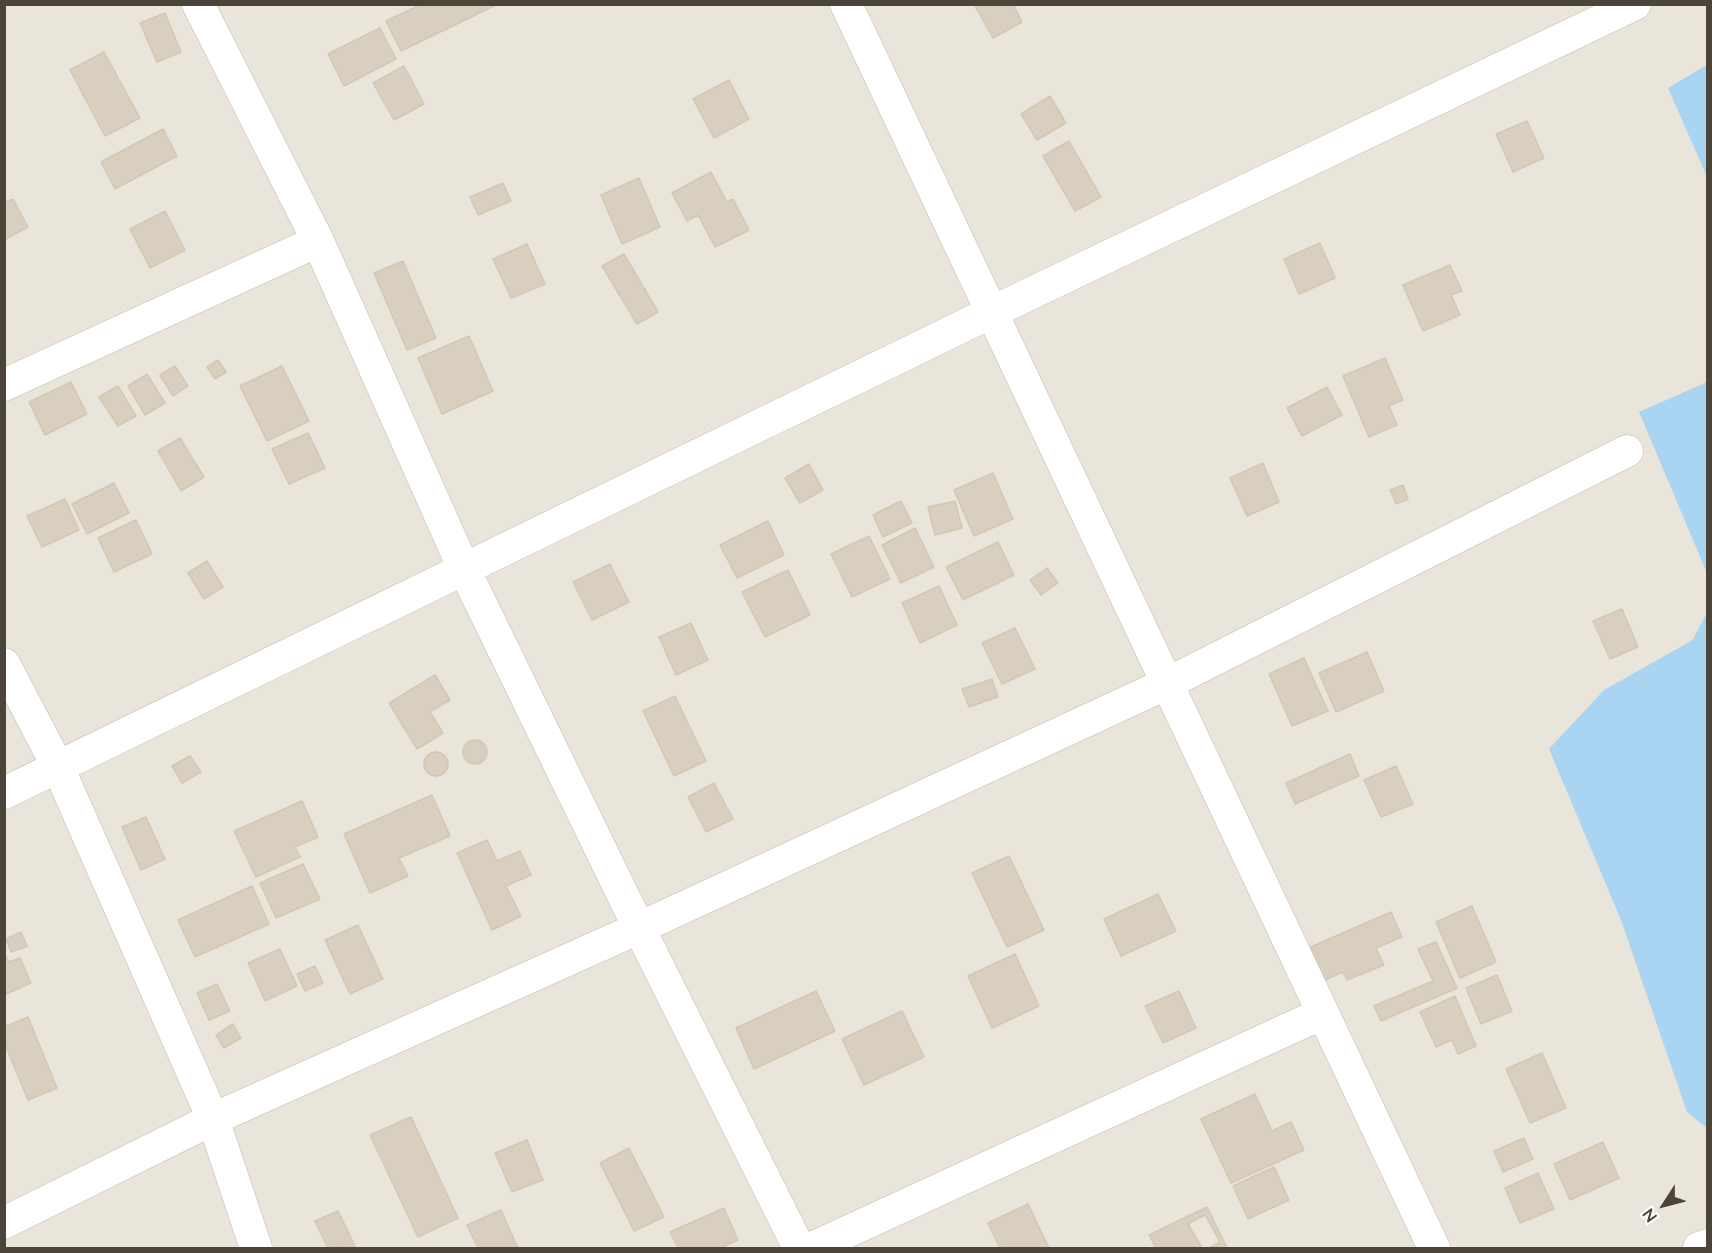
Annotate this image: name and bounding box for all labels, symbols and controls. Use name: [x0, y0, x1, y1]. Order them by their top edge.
north arrow: [1634, 1175, 1694, 1235]
text: N: [1638, 1205, 1660, 1226]

